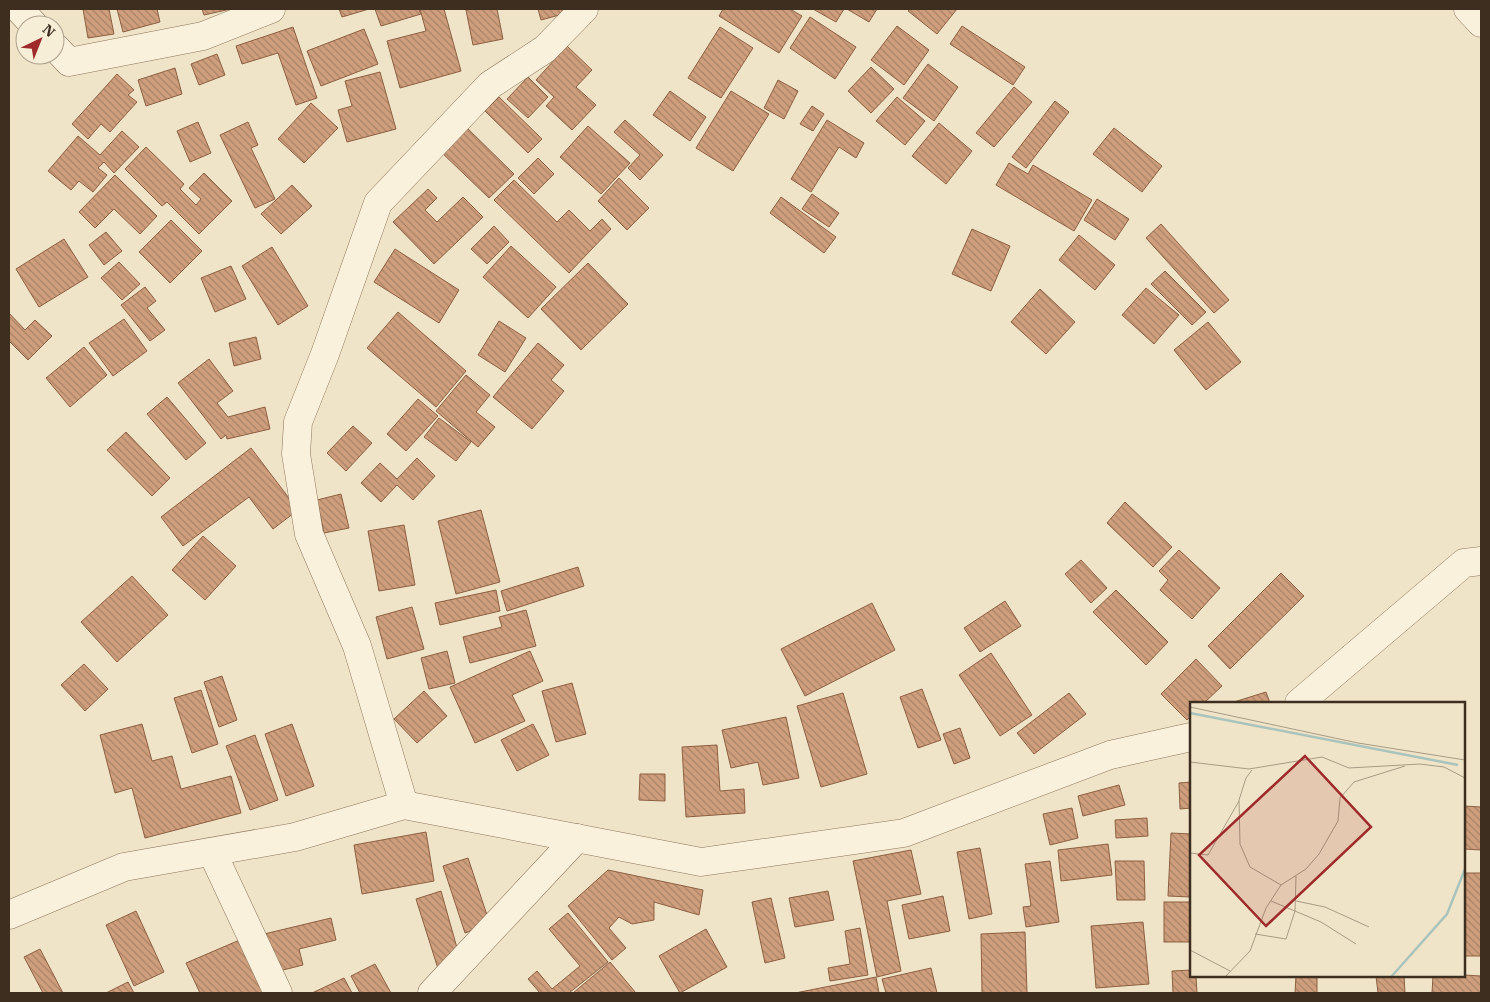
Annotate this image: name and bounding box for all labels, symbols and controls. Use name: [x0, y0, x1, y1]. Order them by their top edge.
north arrow: [15, 15, 65, 65]
text: N: [39, 20, 59, 41]
inset map: [1190, 702, 1465, 977]

